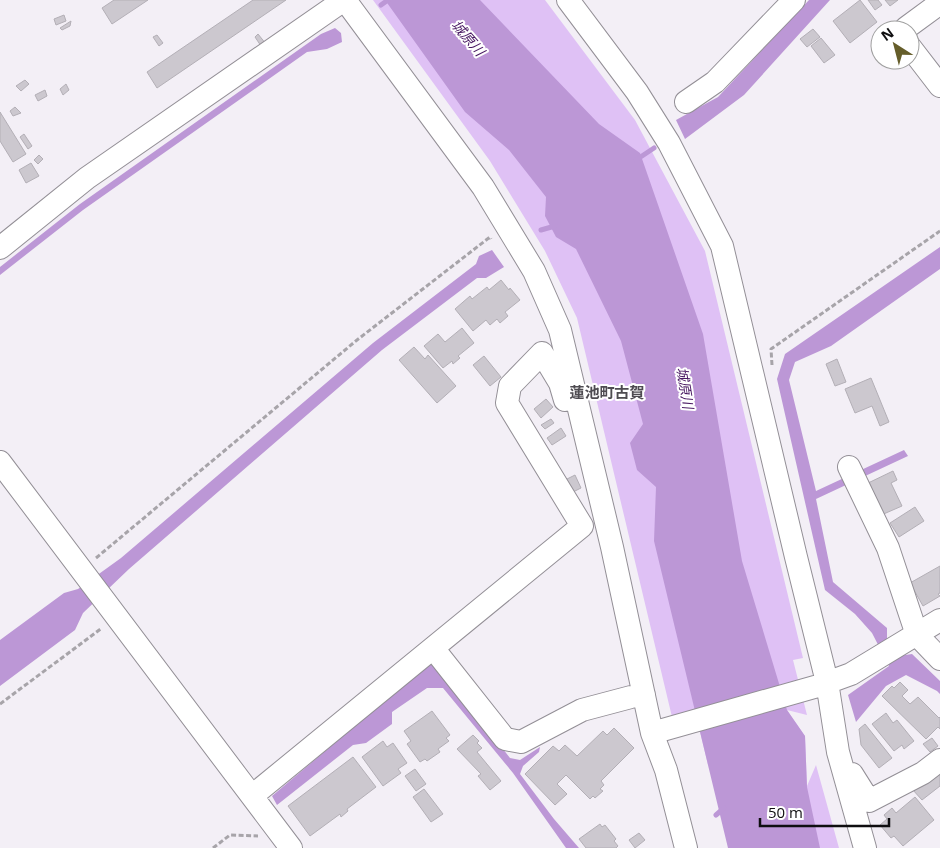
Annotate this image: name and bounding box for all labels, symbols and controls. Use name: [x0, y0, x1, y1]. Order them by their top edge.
water label: 城原川: [447, 16, 491, 61]
north arrow: [870, 20, 920, 70]
text: N: [877, 23, 897, 45]
water label: 城原川: [673, 366, 698, 412]
district label: 蓮池町古賀: [569, 382, 645, 402]
scale bar: [760, 796, 889, 828]
text: 50 m: [768, 802, 803, 822]

